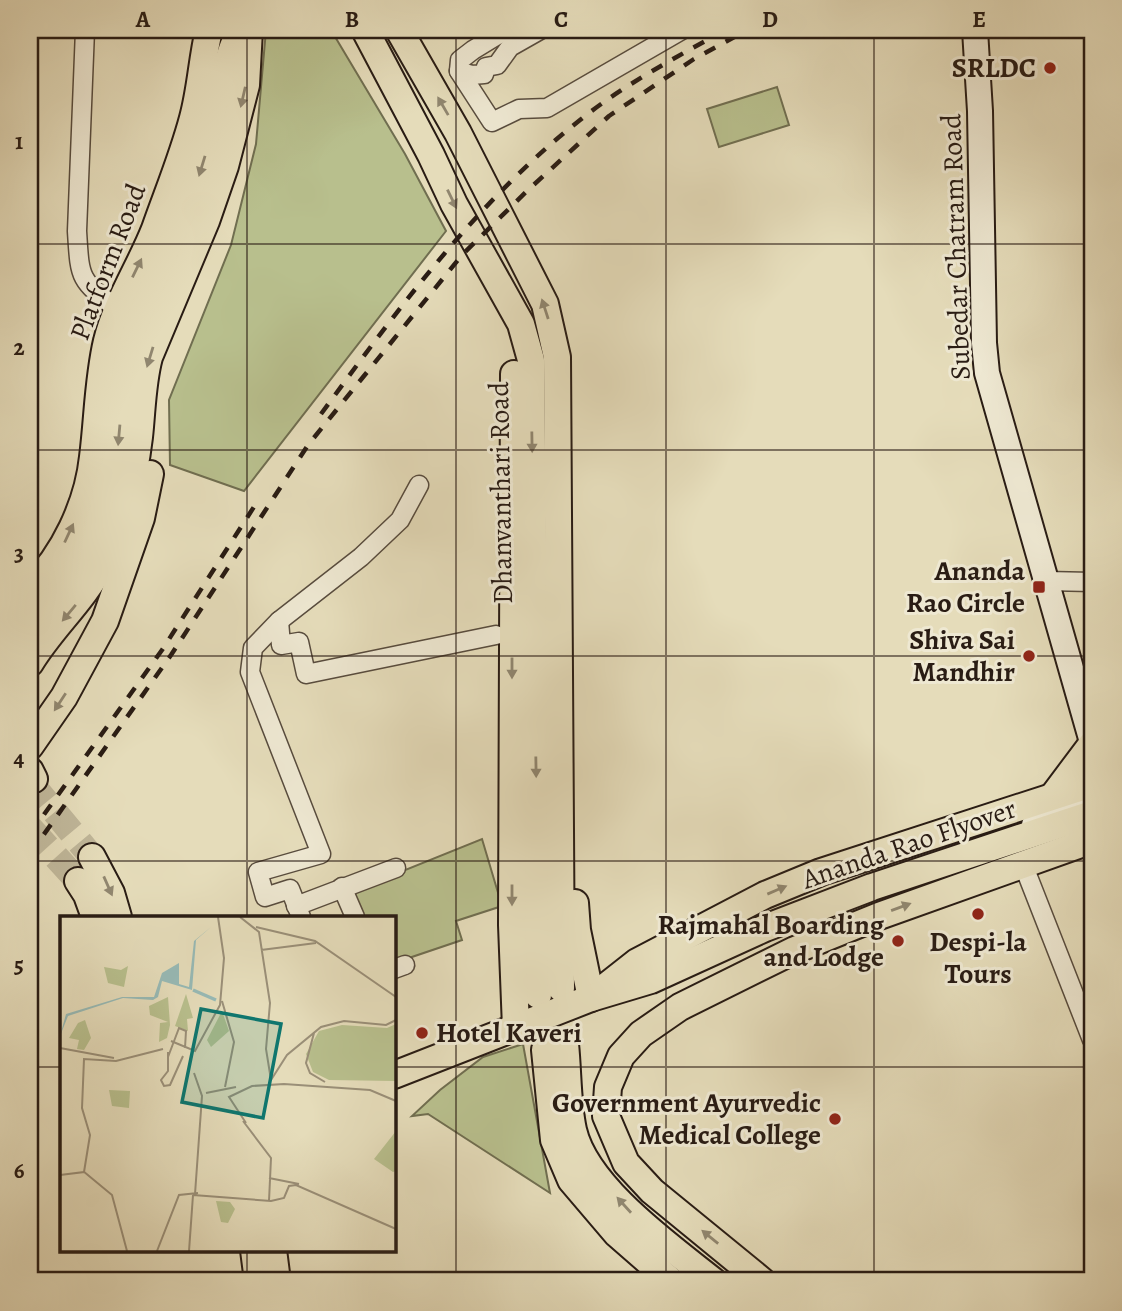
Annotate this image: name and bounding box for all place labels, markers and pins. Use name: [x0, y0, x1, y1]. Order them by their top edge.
place label: SRLDC: [952, 49, 1036, 87]
marker: SRLDC: [1042, 60, 1058, 76]
place label: Ananda Rao Circle: [906, 552, 1025, 622]
marker: Ananda Rao Circle: [1031, 579, 1047, 595]
place label: Shiva Sai Mandhir: [909, 621, 1015, 691]
marker: Shiva Sai Mandhir: [1021, 648, 1037, 664]
place label: Rajmahal Boarding and Lodge: [657, 906, 885, 976]
marker: Despi-la Tours: [970, 906, 986, 922]
place label: Despi-la Tours: [929, 923, 1027, 993]
marker: Rajmahal Boarding and Lodge: [890, 933, 906, 949]
place label: Hotel Kaveri: [436, 1014, 582, 1052]
marker: Hotel Kaveri: [414, 1025, 430, 1041]
place label: Government Ayurvedic Medical College: [552, 1084, 821, 1154]
marker: Government Ayurvedic Medical College: [827, 1111, 843, 1127]

